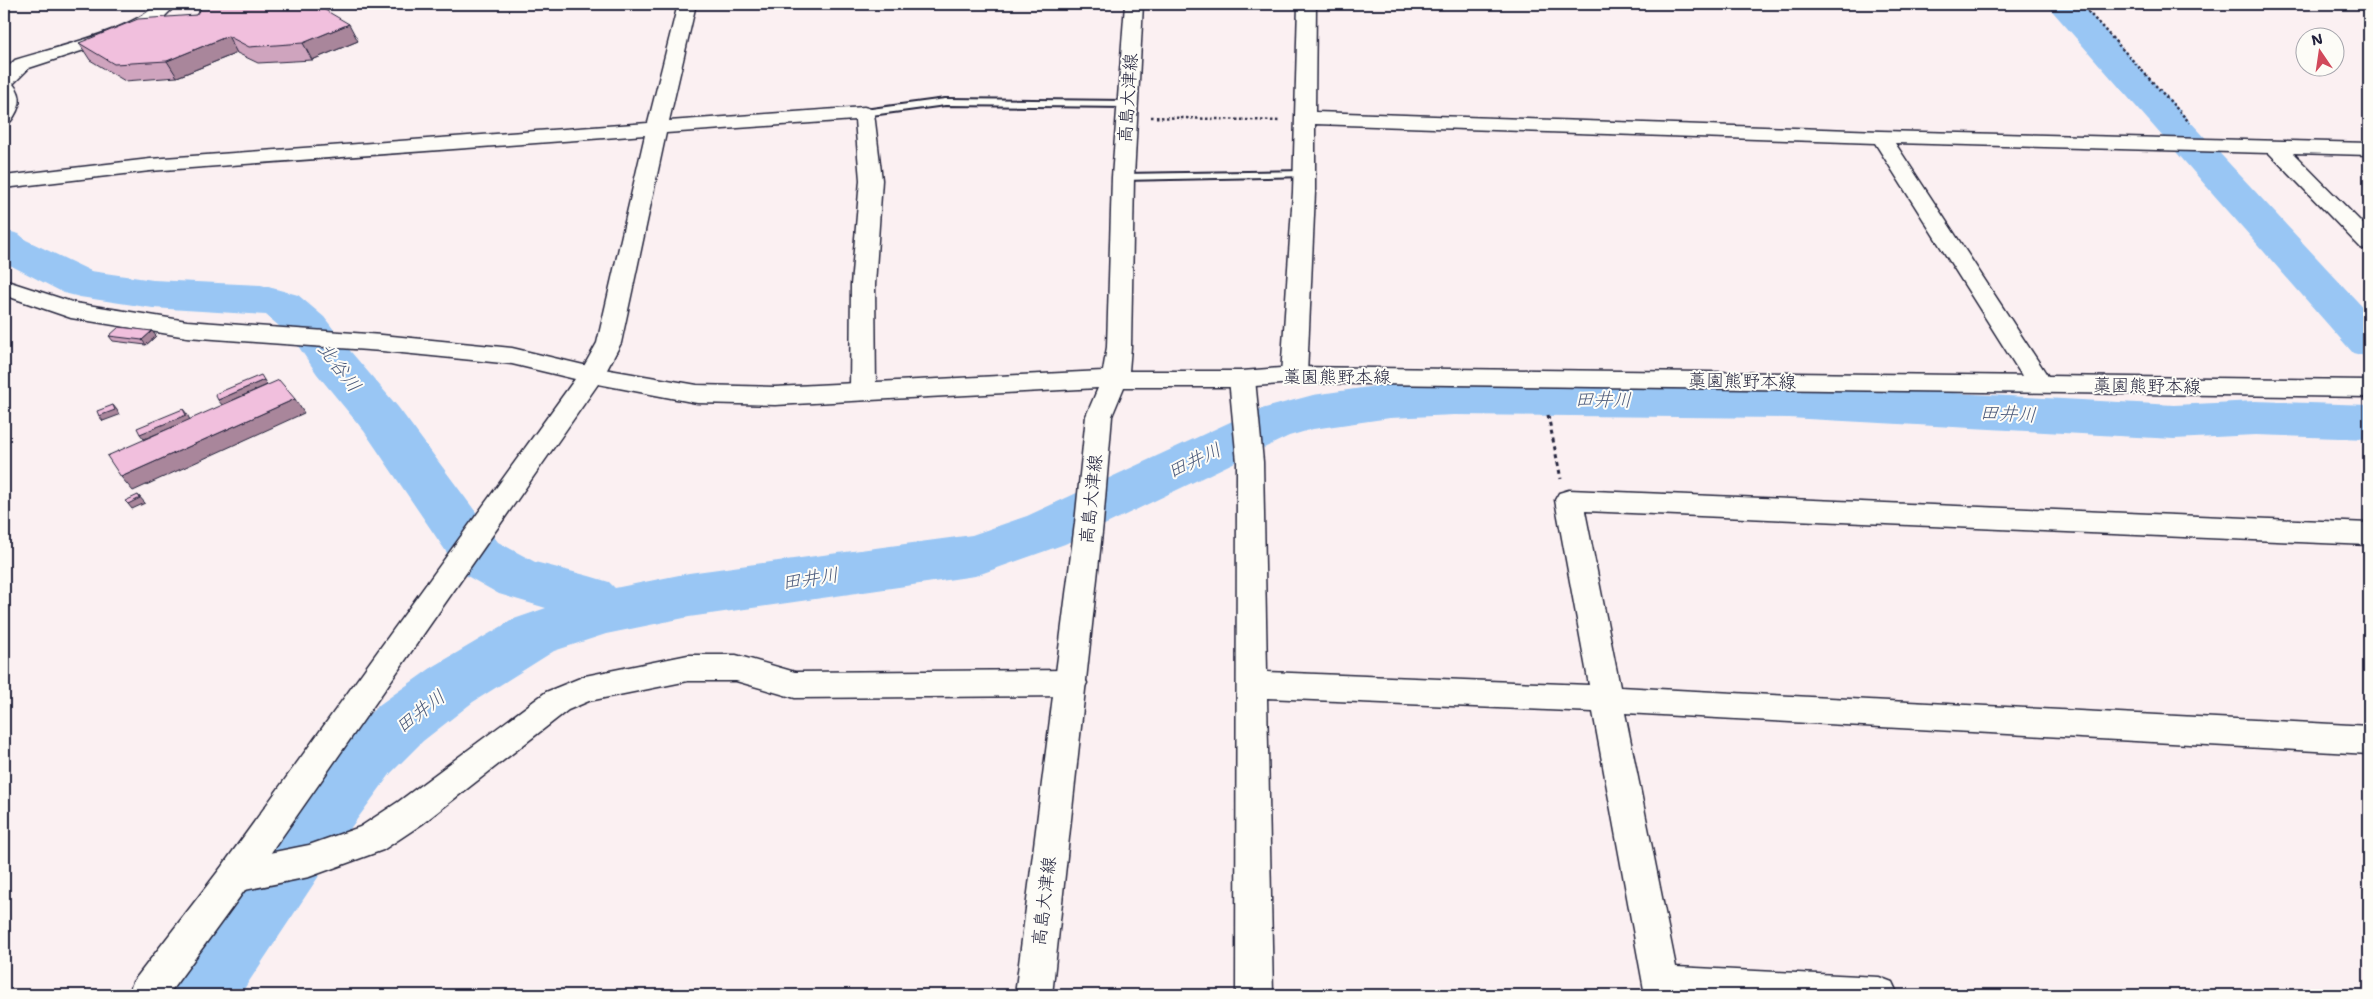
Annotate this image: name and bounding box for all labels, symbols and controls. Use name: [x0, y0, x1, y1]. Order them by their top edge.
north arrow: [2296, 28, 2346, 78]
text: N: [2310, 29, 2325, 49]
street label: 高島大津線: [1113, 52, 1143, 144]
water label: 北谷川: [312, 337, 367, 397]
street label: 藁園熊野本線: [1283, 365, 1391, 389]
street label: 藁園熊野本線: [1688, 368, 1796, 394]
street label: 藁園熊野本線: [2093, 373, 2201, 399]
water label: 田井川: [1574, 387, 1632, 412]
water label: 田井川: [1979, 400, 2037, 427]
water label: 田井川: [1163, 437, 1225, 484]
street label: 高島大津線: [1074, 453, 1108, 545]
water label: 田井川: [780, 562, 840, 595]
water label: 田井川: [390, 684, 450, 739]
street label: 高島大津線: [1027, 855, 1061, 947]

